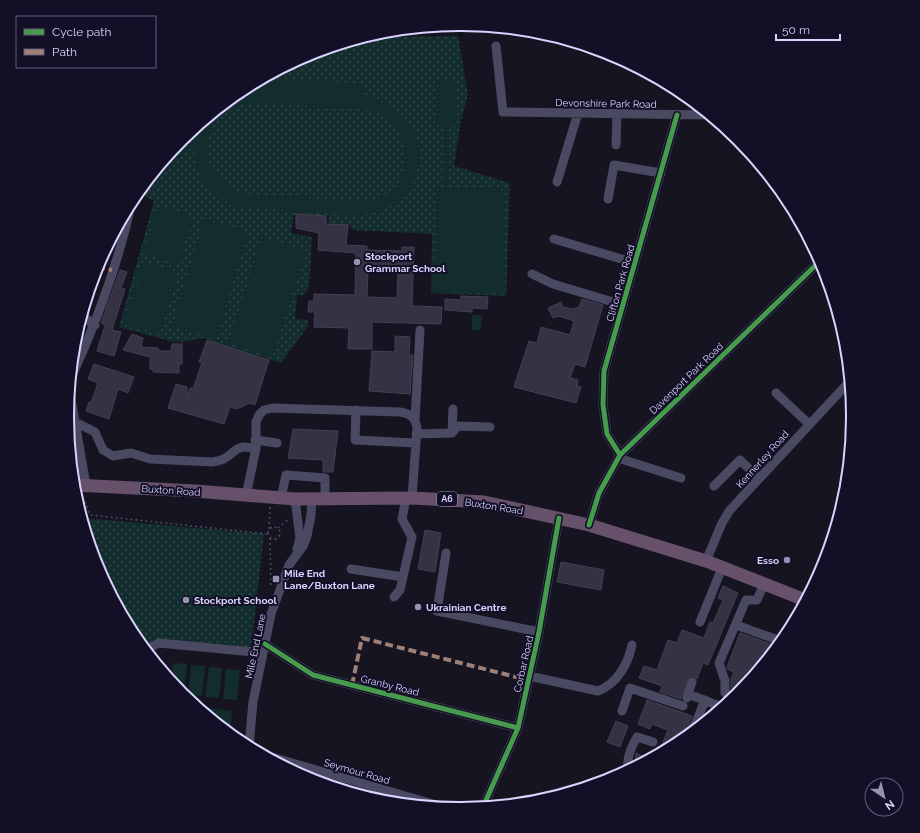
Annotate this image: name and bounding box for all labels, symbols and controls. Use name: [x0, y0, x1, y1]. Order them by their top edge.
legend: [16, 16, 156, 68]
scale bar: [776, 16, 840, 42]
text: 50 m: [782, 23, 810, 37]
text: Cycle path: [52, 25, 111, 39]
text: Path: [52, 45, 77, 59]
street label: Devonshire Park Road: [555, 97, 657, 110]
street label: Clifton Park Road: [604, 243, 637, 323]
place label: Stockport Grammar School: [365, 251, 446, 274]
marker: Stockport Grammar School: [352, 257, 362, 267]
street label: Davenport Park Road: [647, 340, 725, 416]
street label: Kennerley Road: [734, 428, 791, 490]
street label: Buxton Road: [141, 483, 201, 498]
road number: A6: [437, 492, 457, 506]
street label: Buxton Road: [464, 496, 524, 517]
place label: Esso: [757, 555, 779, 566]
marker: Esso: [782, 555, 792, 565]
place label: Mile End Lane/Buxton Lane: [284, 568, 375, 591]
marker: Mile End Lane/Buxton Lane: [271, 574, 281, 584]
marker: Stockport School: [181, 595, 191, 605]
place label: Stockport School: [194, 595, 278, 606]
marker: Ukrainian Centre: [413, 602, 423, 612]
place label: Ukrainian Centre: [426, 602, 506, 613]
street label: Mile End Lane: [243, 613, 268, 679]
street label: Corbar Road: [512, 635, 535, 693]
street label: Granby Road: [360, 673, 420, 698]
street label: Seymour Road: [323, 757, 391, 786]
north arrow: [864, 777, 904, 817]
text: N: [882, 797, 897, 813]

